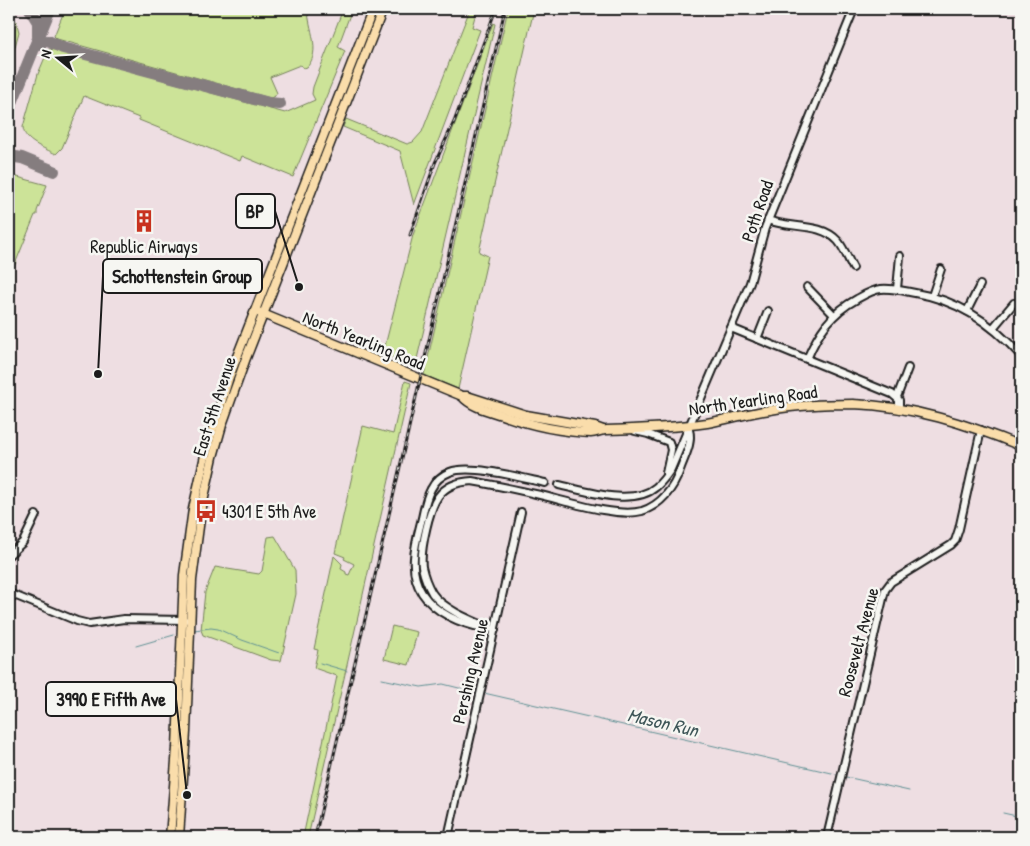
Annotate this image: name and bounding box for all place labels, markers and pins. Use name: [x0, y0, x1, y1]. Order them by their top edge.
callout: BP: [236, 194, 275, 228]
building icon: Republic Airways: [131, 208, 157, 234]
place label: Republic Airways: [90, 234, 198, 259]
callout: Schottenstein Group: [103, 259, 262, 293]
bus stop icon: 4301 E 5th Ave: [193, 498, 219, 524]
place label: 4301 E 5th Ave: [222, 499, 316, 524]
callout: 3990 E Fifth Ave: [46, 682, 176, 716]

